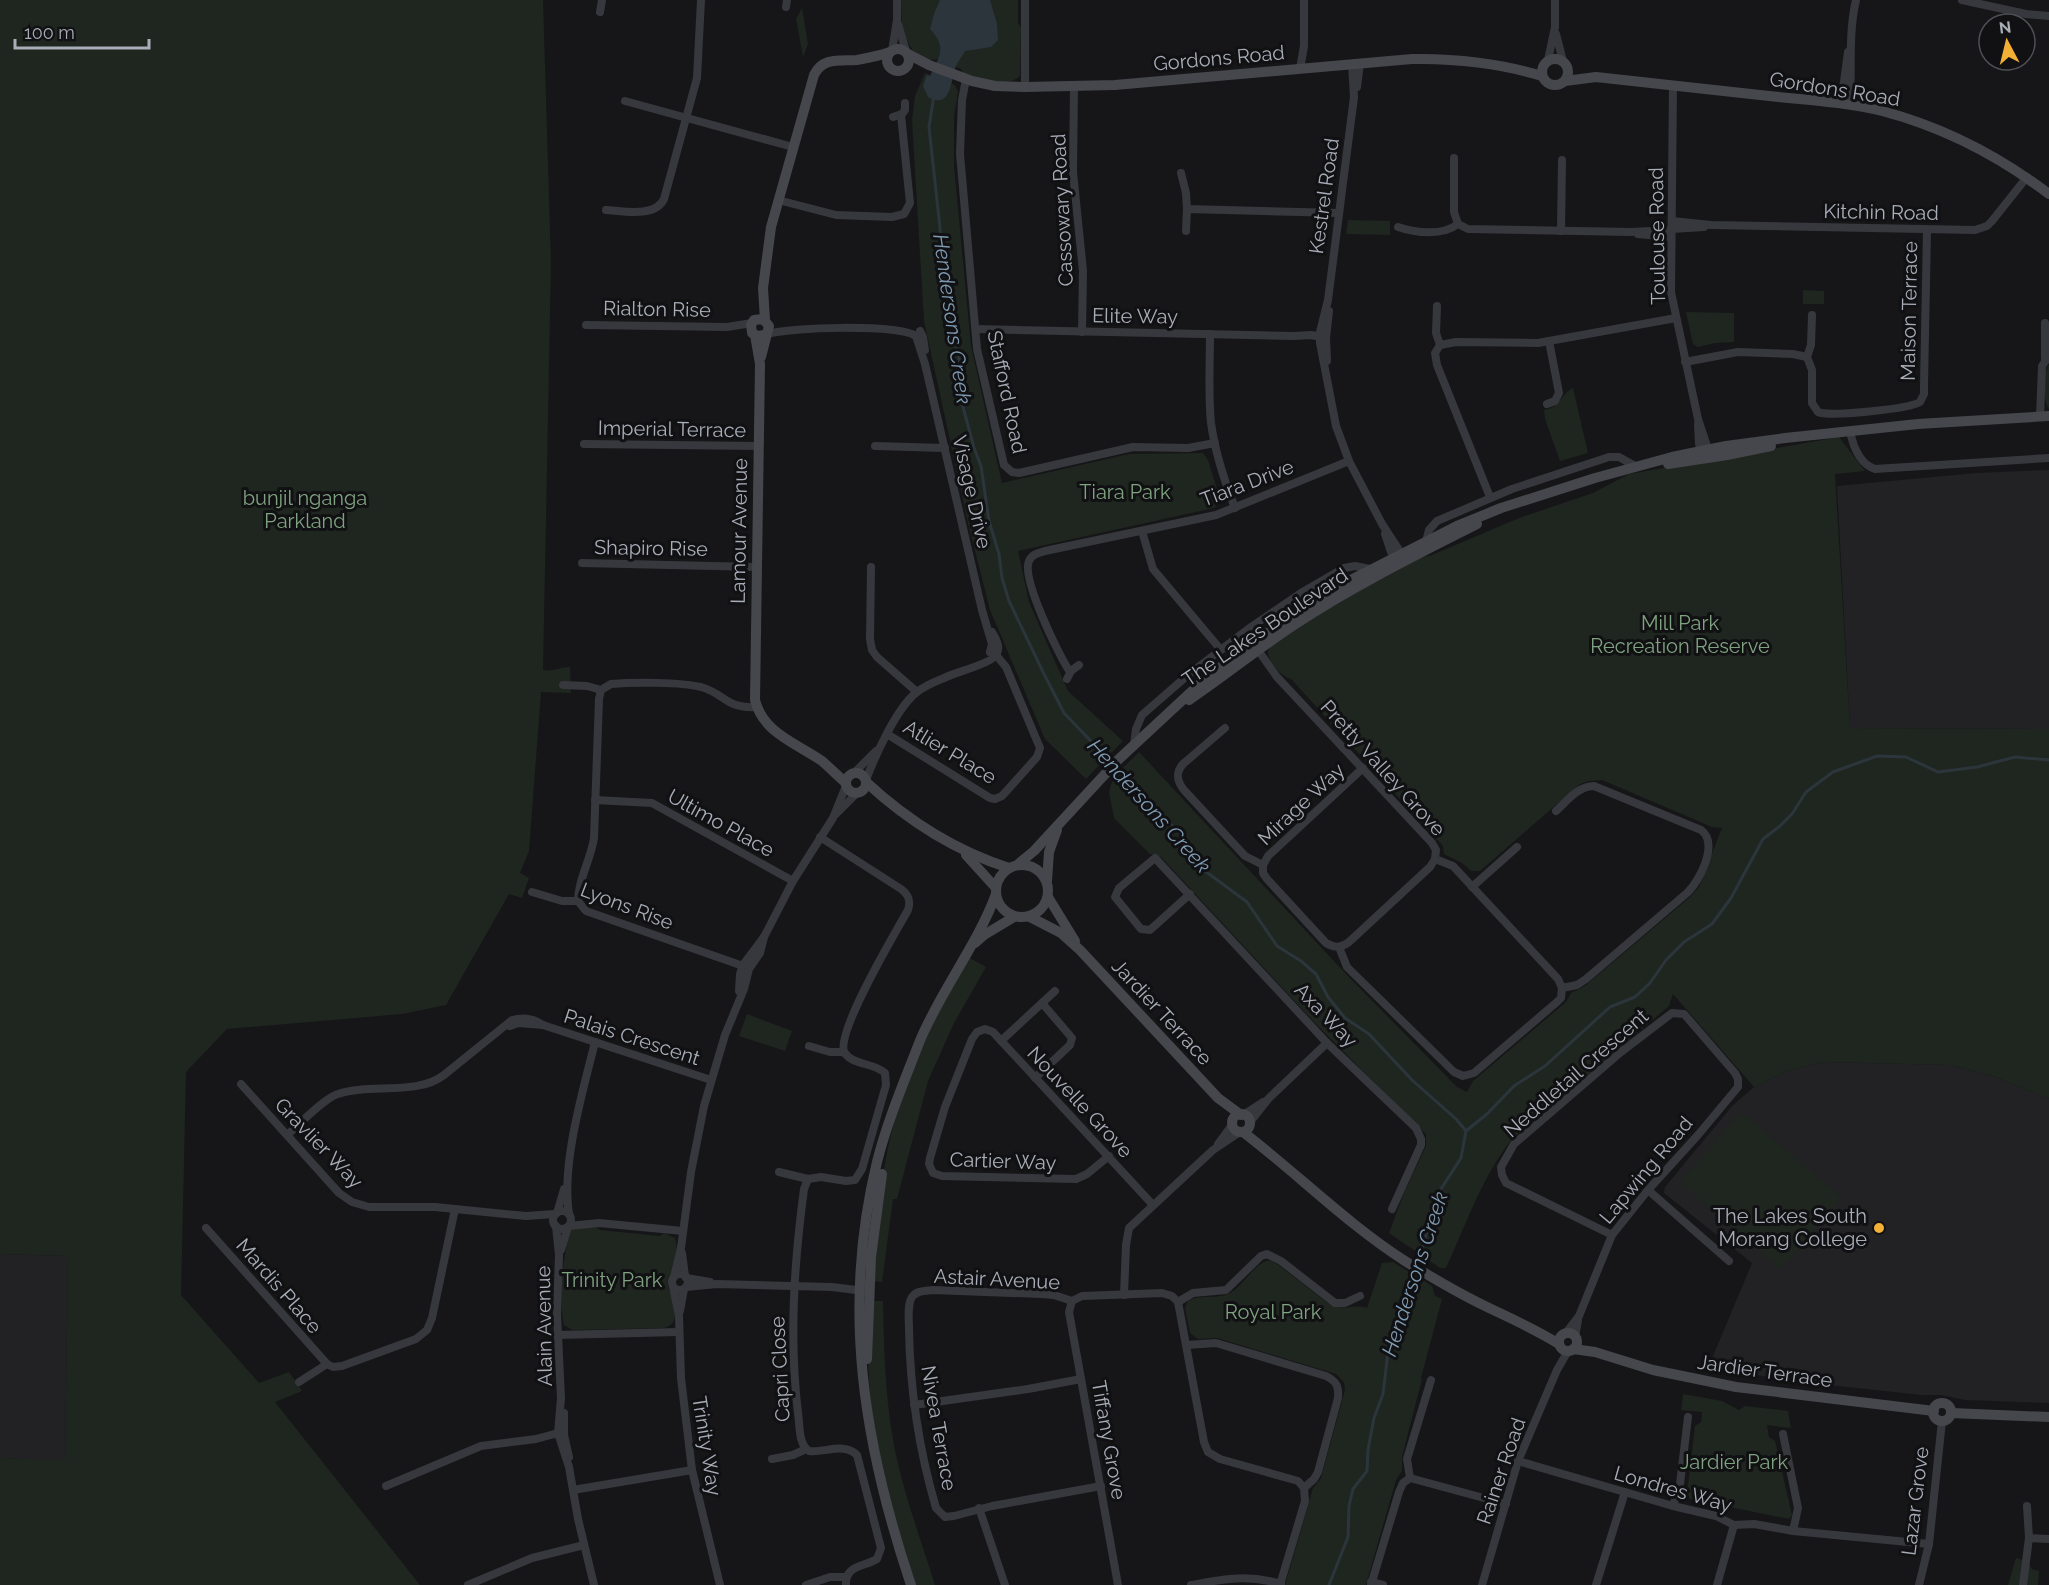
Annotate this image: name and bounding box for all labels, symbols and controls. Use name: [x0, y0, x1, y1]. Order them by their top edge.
scale bar: [15, 12, 148, 50]
north arrow: [1977, 12, 2037, 72]
text: N: [1998, 17, 2012, 38]
text: 100 m: [24, 22, 75, 43]
street label: Gordons Road: [1152, 40, 1286, 76]
street label: Gordons Road: [1768, 67, 1902, 111]
street label: Cassowary Road: [1046, 133, 1078, 287]
street label: Kestrel Road: [1304, 137, 1344, 255]
street label: Toulouse Road: [1644, 167, 1670, 305]
street label: Kitchin Road: [1823, 199, 1939, 225]
water label: Hendersons Creek: [928, 232, 977, 406]
street label: Maison Terrace: [1896, 241, 1922, 381]
street label: Rialton Rise: [603, 296, 711, 322]
street label: Elite Way: [1092, 303, 1178, 329]
street label: Stafford Road: [982, 328, 1032, 456]
street label: Imperial Terrace: [598, 416, 747, 442]
street label: Visage Drive: [947, 433, 997, 551]
street label: Tiara Drive: [1197, 454, 1297, 512]
street label: Lamour Avenue: [726, 458, 752, 604]
park label: Tiara Park: [1079, 480, 1171, 504]
park label: bunjil nganga Parkland: [243, 486, 367, 533]
street label: Shapiro Rise: [594, 535, 708, 561]
street label: The Lakes Boulevard: [1178, 563, 1352, 691]
park label: Mill Park Recreation Reserve: [1590, 611, 1770, 658]
street label: Pretty Valley Grove: [1316, 695, 1451, 841]
street label: Atlier Place: [899, 715, 1001, 789]
water label: Hendersons Creek: [1083, 733, 1216, 878]
street label: Mirage Way: [1253, 758, 1349, 850]
street label: Ultimo Place: [663, 784, 779, 862]
street label: Lyons Rise: [577, 877, 677, 935]
street label: Jardier Terrace: [1107, 954, 1217, 1070]
street label: Axa Way: [1290, 978, 1363, 1052]
street label: Palais Crescent: [561, 1004, 703, 1070]
street label: Neddletail Crescent: [1499, 1004, 1653, 1142]
street label: Nouvelle Grove: [1022, 1041, 1138, 1163]
street label: Gravlier Way: [270, 1093, 368, 1193]
street label: Lapwing Road: [1594, 1112, 1698, 1228]
street label: Cartier Way: [949, 1147, 1057, 1175]
water label: Hendersons Creek: [1376, 1188, 1453, 1359]
place label: The Lakes South Morang College: [1713, 1204, 1867, 1251]
marker: The Lakes South Morang College: [1872, 1221, 1886, 1235]
street label: Mardis Place: [231, 1234, 327, 1339]
street label: Astair Avenue: [933, 1264, 1061, 1294]
street label: Alain Avenue: [531, 1265, 557, 1386]
park label: Trinity Park: [562, 1268, 663, 1292]
park label: Royal Park: [1225, 1300, 1322, 1324]
street label: Capri Close: [765, 1315, 795, 1423]
street label: Jardier Terrace: [1696, 1350, 1834, 1392]
street label: Nivea Terrace: [916, 1364, 962, 1493]
street label: Tiffany Grove: [1087, 1379, 1131, 1502]
street label: Trinity Way: [687, 1394, 727, 1498]
street label: Rainer Road: [1472, 1415, 1530, 1527]
street label: Lazar Grove: [1896, 1445, 1934, 1557]
park label: Jardier Park: [1680, 1450, 1788, 1474]
street label: Londres Way: [1611, 1461, 1735, 1517]

